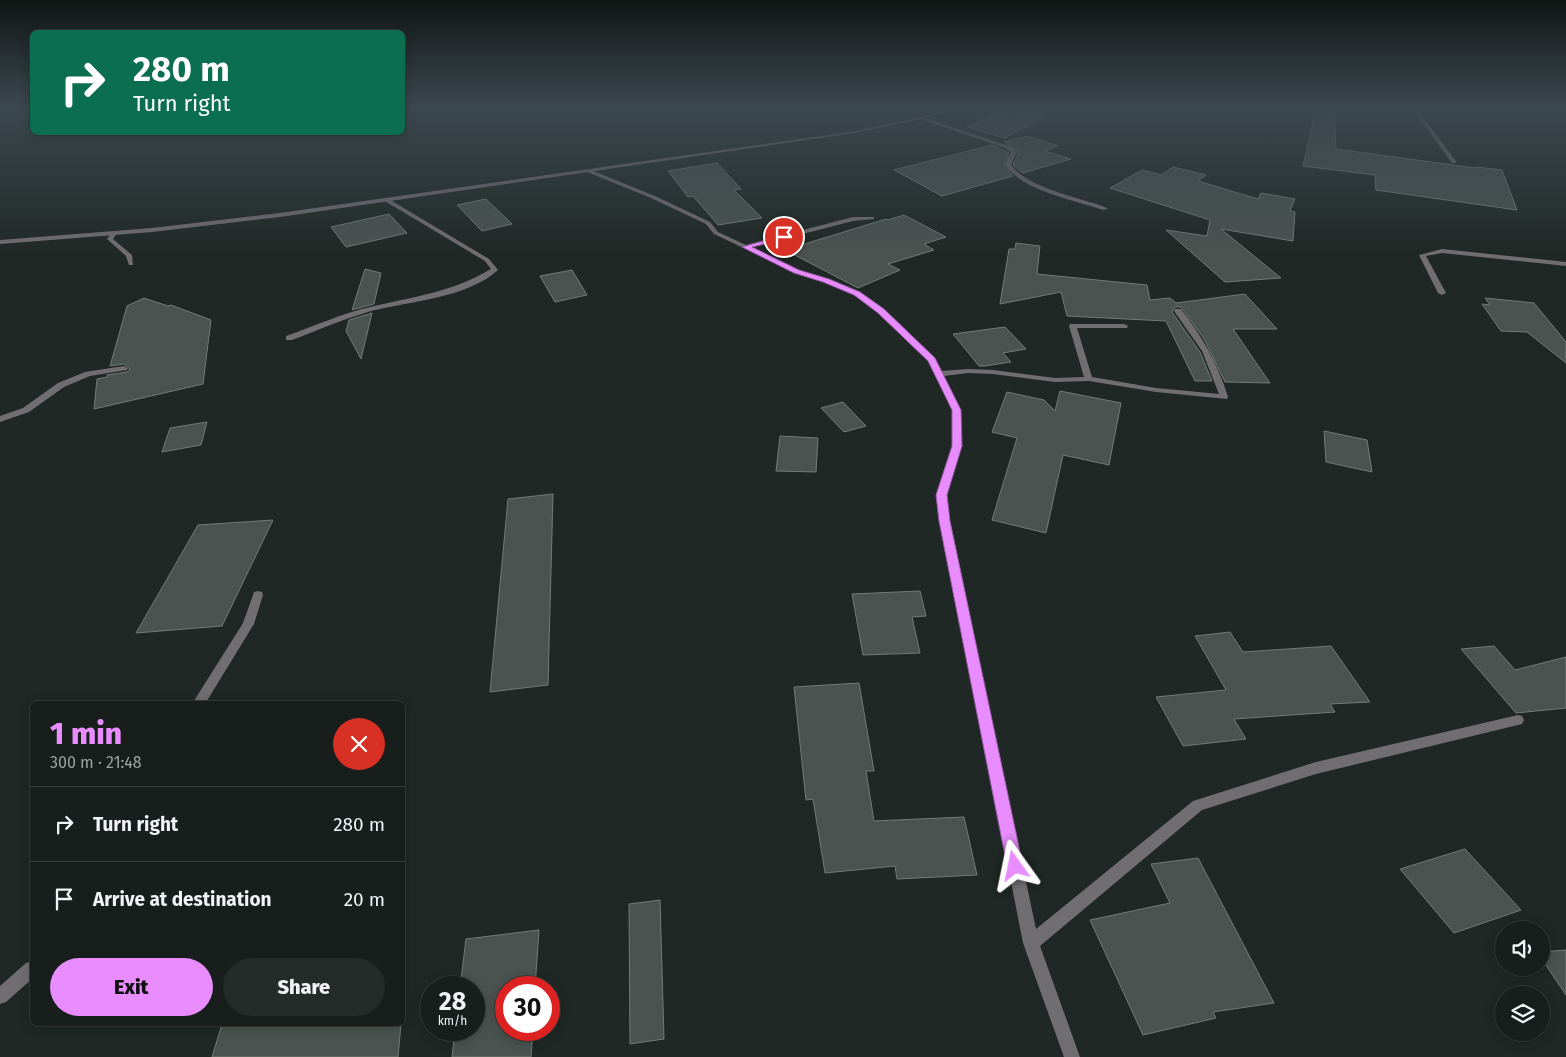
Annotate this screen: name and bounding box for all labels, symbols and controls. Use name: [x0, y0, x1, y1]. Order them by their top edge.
text: 280 m: [133, 48, 230, 90]
icon: right: [50, 50, 115, 115]
text: Turn right: [133, 90, 230, 117]
pin: [763, 216, 805, 258]
icon: arrive: [770, 223, 798, 251]
text: 1 min: [50, 716, 122, 752]
button: close: [333, 718, 385, 770]
text: 300 m · 21:48: [50, 753, 142, 772]
icon: right: [50, 810, 78, 838]
text: Turn right: [93, 813, 178, 836]
text: 280 m: [333, 813, 385, 836]
position arrow: [988, 839, 1040, 891]
icon: arrive: [50, 885, 78, 913]
text: Arrive at destination: [93, 888, 272, 911]
text: 20 m: [344, 888, 385, 911]
map controls: [1495, 921, 1550, 1041]
button: sound: [1495, 921, 1550, 976]
button: Exit: [50, 958, 213, 1016]
button: Share: [223, 958, 385, 1016]
speed limit sign: 30: [495, 976, 560, 1041]
button: layers: [1495, 986, 1550, 1041]
text: 28: [439, 987, 466, 1017]
text: km/h: [438, 1014, 467, 1028]

